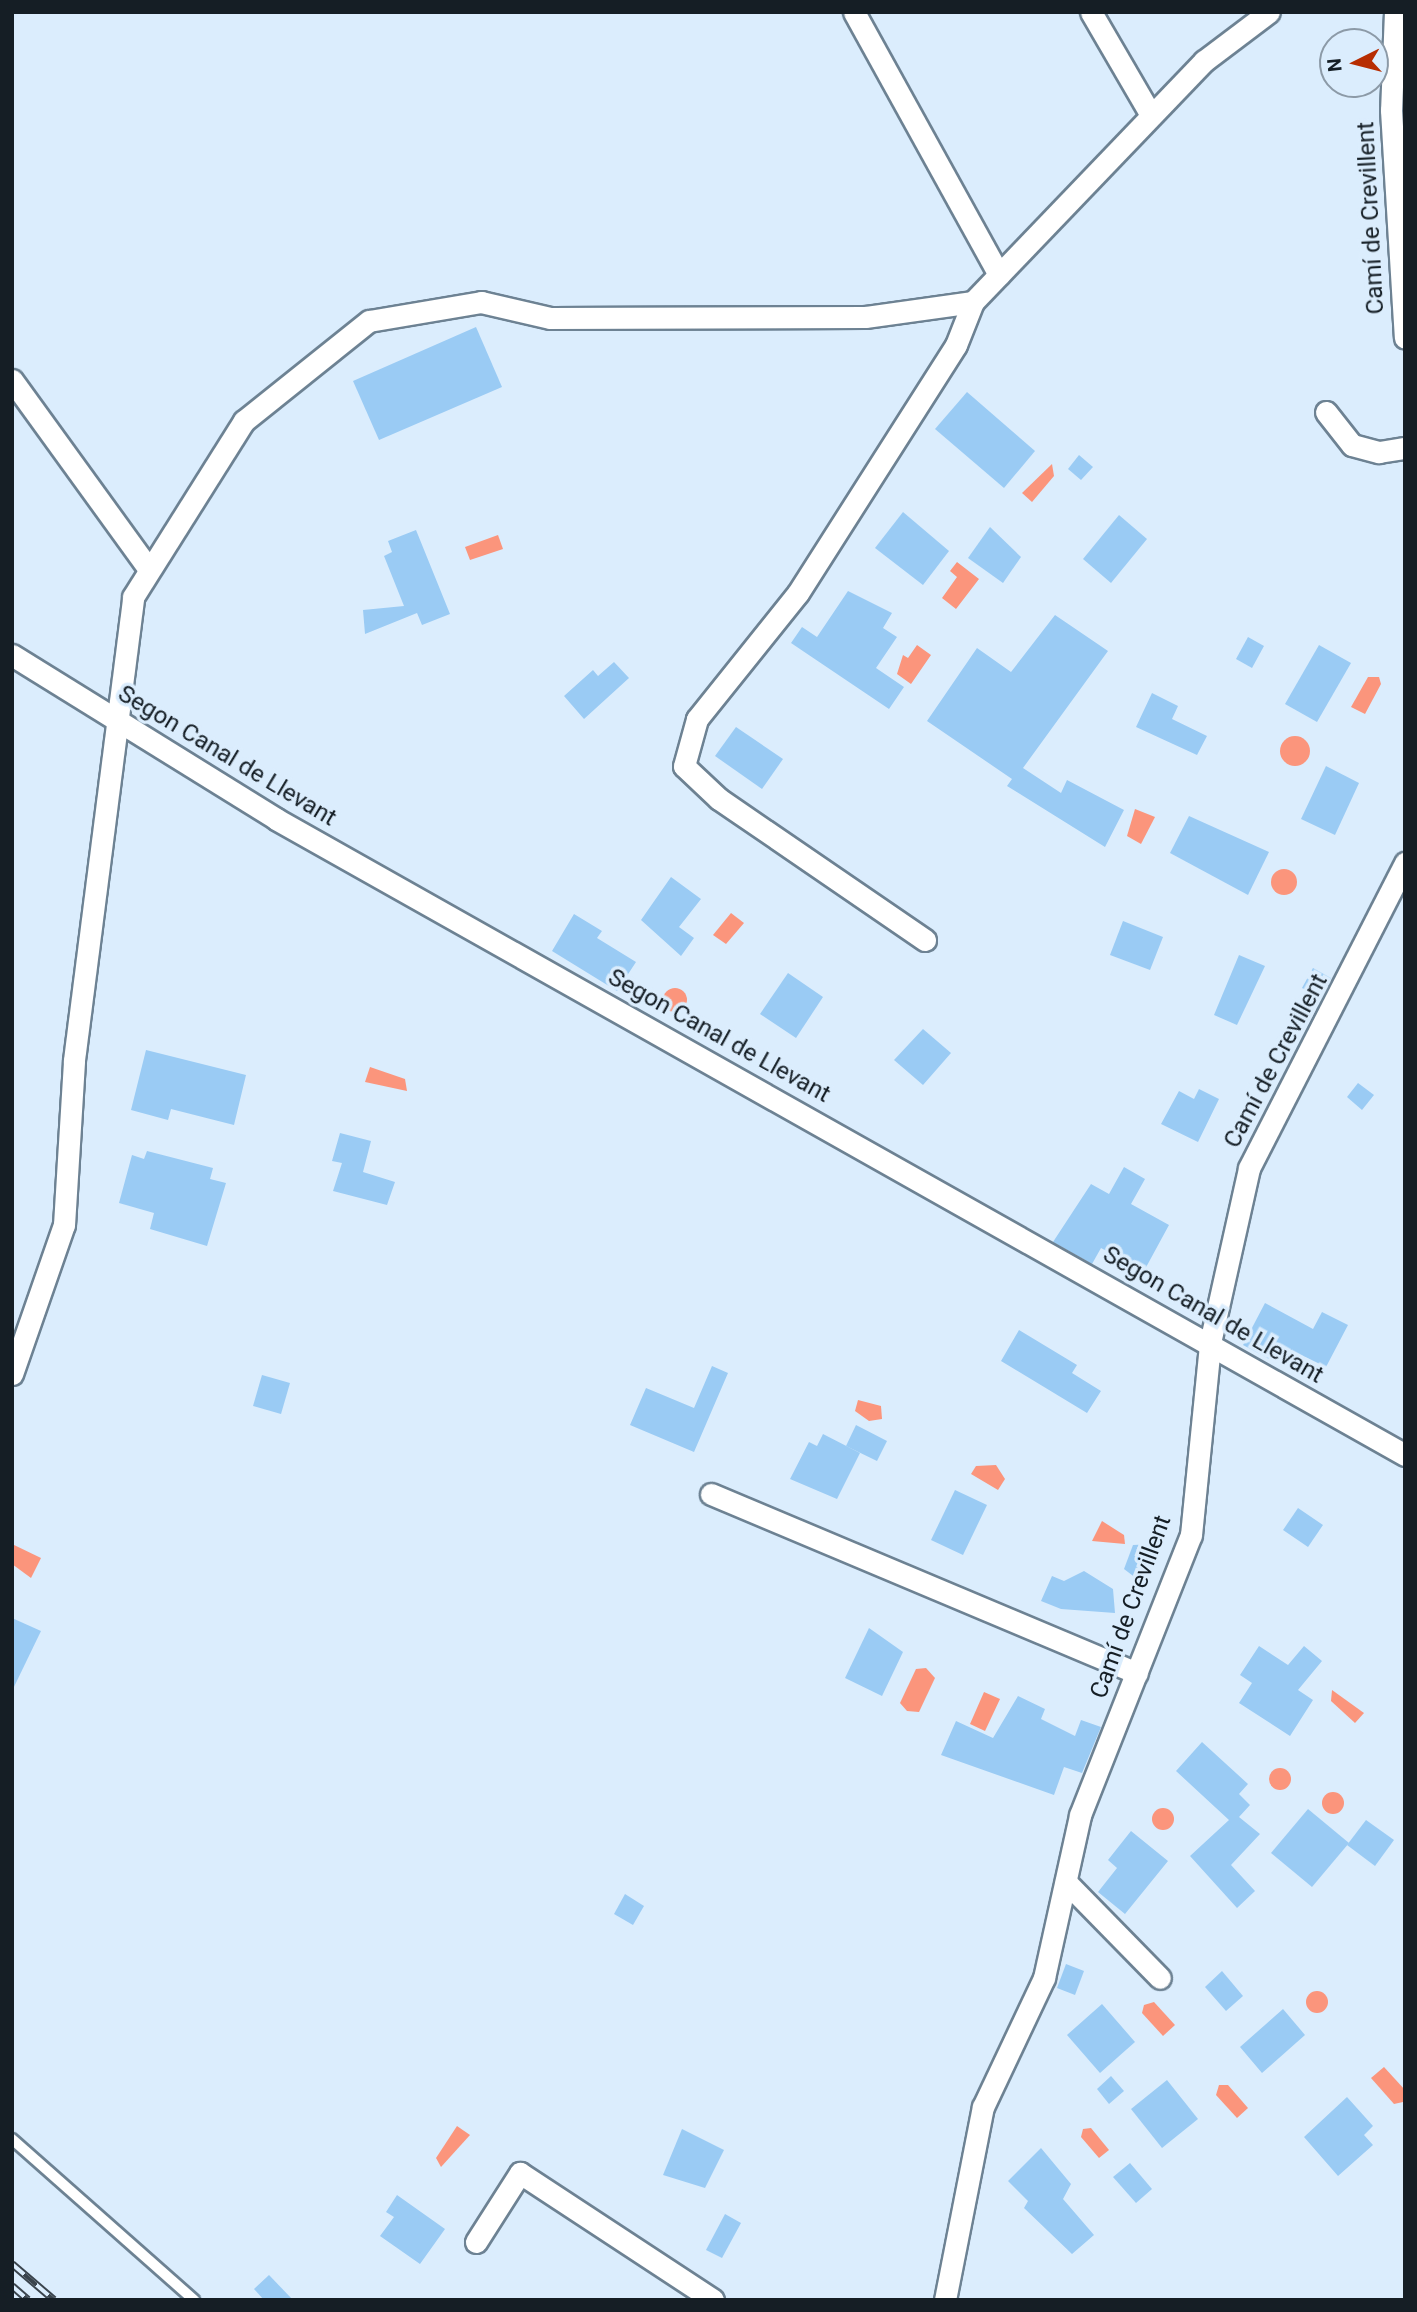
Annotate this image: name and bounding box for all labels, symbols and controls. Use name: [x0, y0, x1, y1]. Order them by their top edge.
north arrow: [1319, 28, 1389, 98]
text: N: [1322, 57, 1347, 73]
street label: Camí de Crevillent: [1352, 121, 1390, 315]
street label: Segon Canal de Llevant: [113, 679, 341, 833]
street label: Segon Canal de Llevant: [603, 963, 835, 1109]
street label: Camí de Crevillent: [1218, 969, 1334, 1153]
street label: Segon Canal de Llevant: [1098, 1240, 1328, 1390]
street label: Camí de Crevillent: [1084, 1511, 1178, 1703]

